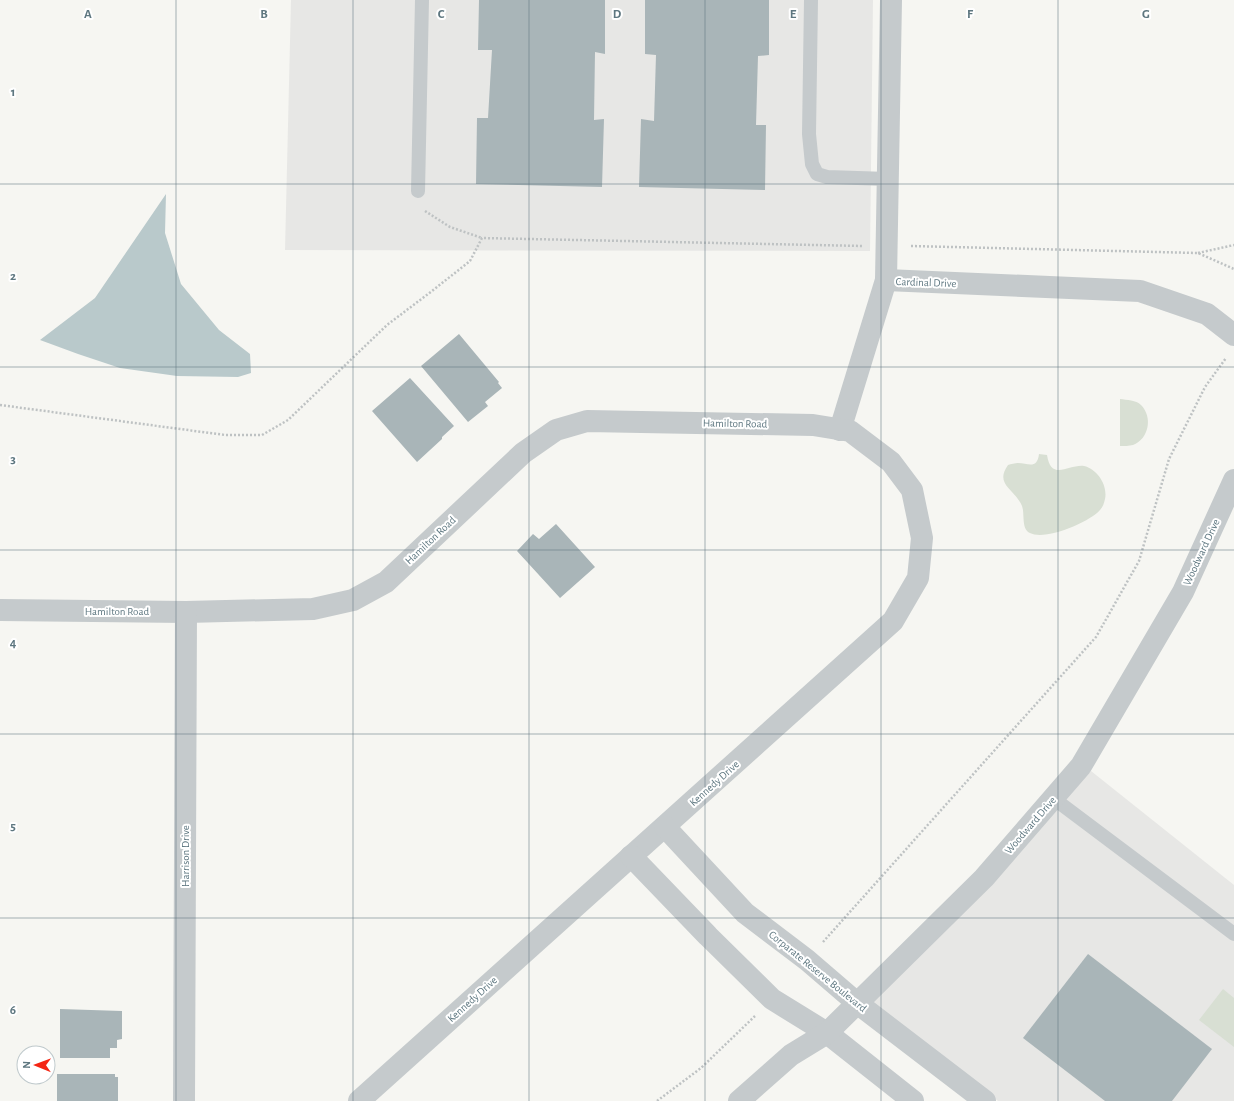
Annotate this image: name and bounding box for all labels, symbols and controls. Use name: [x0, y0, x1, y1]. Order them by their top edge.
text: A: [84, 8, 92, 21]
text: B: [260, 8, 268, 21]
text: C: [438, 8, 445, 21]
text: D: [613, 8, 622, 21]
text: E: [790, 8, 797, 21]
text: F: [967, 8, 974, 21]
text: G: [1142, 8, 1150, 21]
text: 1: [11, 86, 15, 99]
text: 2: [10, 270, 16, 283]
street label: Cardinal Drive: [895, 276, 957, 289]
street label: Hamilton Road: [703, 417, 768, 430]
text: 3: [10, 453, 16, 466]
street label: Hamilton Road: [403, 514, 458, 566]
street label: Woodward Drive: [1181, 517, 1222, 587]
street label: Hamilton Road: [85, 606, 150, 617]
text: 4: [10, 637, 17, 650]
street label: Kennedy Drive: [688, 758, 741, 808]
street label: Woodward Drive: [1003, 795, 1058, 856]
text: 5: [10, 820, 16, 833]
street label: Harrison Drive: [180, 825, 191, 887]
street label: Corparate Reserve Boulevard: [767, 929, 869, 1014]
street label: Kennedy Drive: [446, 974, 499, 1024]
text: 6: [10, 1004, 16, 1017]
north arrow: [16, 1045, 56, 1085]
text: N: [21, 1061, 32, 1069]

